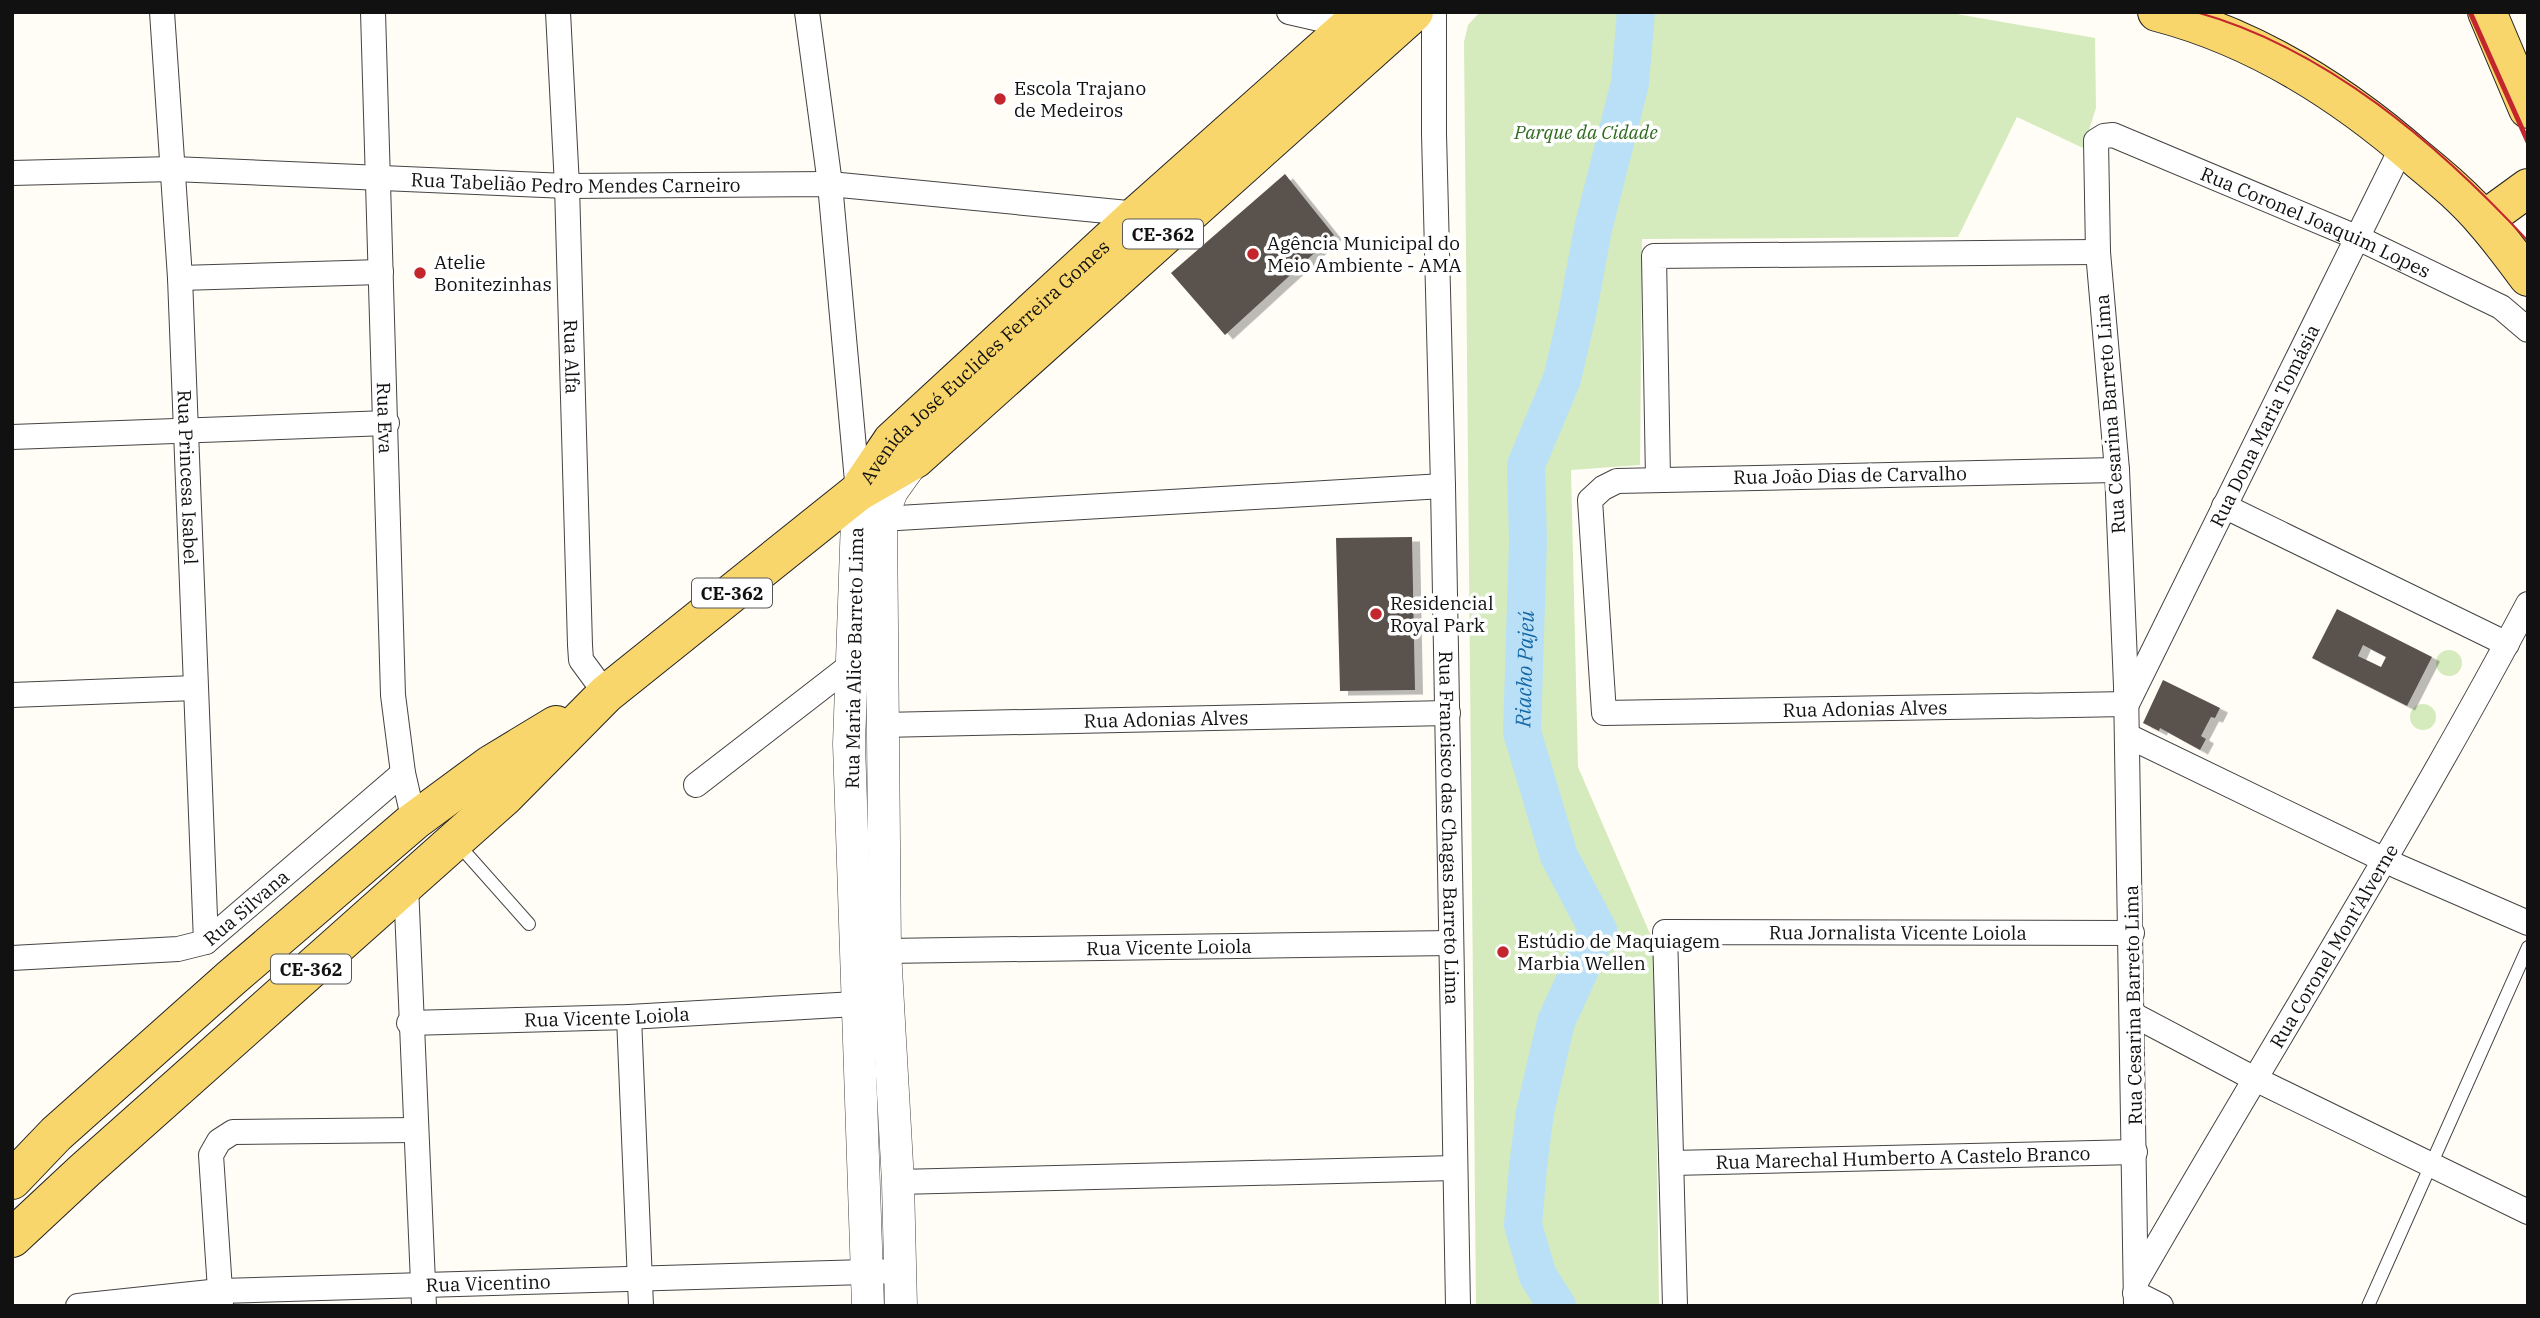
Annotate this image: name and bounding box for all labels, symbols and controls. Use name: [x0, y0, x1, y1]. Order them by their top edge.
place label: Escola Trajano de Medeiros: [1014, 76, 1146, 122]
marker: Escola Trajano de Medeiros: [992, 91, 1008, 107]
park label: Parque da Cidade: [1513, 120, 1658, 144]
street label: Rua Coronel Joaquim Lopes: [2197, 161, 2434, 283]
street label: Rua Tabelião Pedro Mendes Carneiro: [410, 167, 741, 198]
road number: CE-362: [1123, 220, 1203, 248]
place label: Agência Municipal do Meio Ambiente - AMA: [1267, 231, 1462, 277]
street label: Avenida José Euclides Ferreira Gomes: [854, 234, 1114, 489]
marker: Agência Municipal do Meio Ambiente - AMA: [1245, 246, 1261, 262]
place label: Atelie Bonitezinhas: [434, 250, 552, 296]
marker: Atelie Bonitezinhas: [412, 265, 428, 281]
street label: Rua Cesarina Barreto Lima: [2090, 293, 2130, 535]
street label: Rua Alfa: [559, 319, 585, 394]
street label: Rua Dona Maria Tomásia: [2204, 320, 2325, 531]
street label: Rua Eva: [372, 382, 398, 454]
street label: Rua Princesa Isabel: [172, 389, 203, 565]
street label: Rua João Dias de Carvalho: [1733, 461, 1967, 489]
street label: Rua Maria Alice Barreto Lima: [840, 527, 868, 789]
road number: CE-362: [692, 578, 772, 608]
place label: Residencial Royal Park: [1390, 591, 1494, 637]
marker: Residencial Royal Park: [1368, 606, 1384, 622]
water label: Riacho Pajeú: [1508, 610, 1540, 729]
street label: Rua Francisco das Chagas Barreto Lima: [1434, 651, 1464, 1005]
street label: Rua Adonias Alves: [1782, 695, 1948, 722]
street label: Rua Adonias Alves: [1083, 705, 1249, 733]
street label: Rua Coronel Mont'Alverne: [2264, 840, 2403, 1052]
street label: Rua Silvana: [199, 864, 294, 951]
street label: Rua Cesarina Barreto Lima: [2119, 885, 2147, 1125]
street label: Rua Jornalista Vicente Loiola: [1769, 920, 2027, 945]
place label: Estúdio de Maquiagem Marbia Wellen: [1517, 929, 1720, 975]
street label: Rua Vicente Loiola: [1086, 934, 1252, 960]
marker: Estúdio de Maquiagem Marbia Wellen: [1495, 944, 1511, 960]
road number: CE-362: [271, 954, 351, 984]
street label: Rua Vicente Loiola: [524, 1002, 690, 1032]
street label: Rua Marechal Humberto A Castelo Branco: [1715, 1141, 2091, 1174]
street label: Rua Vicentino: [425, 1269, 551, 1297]

